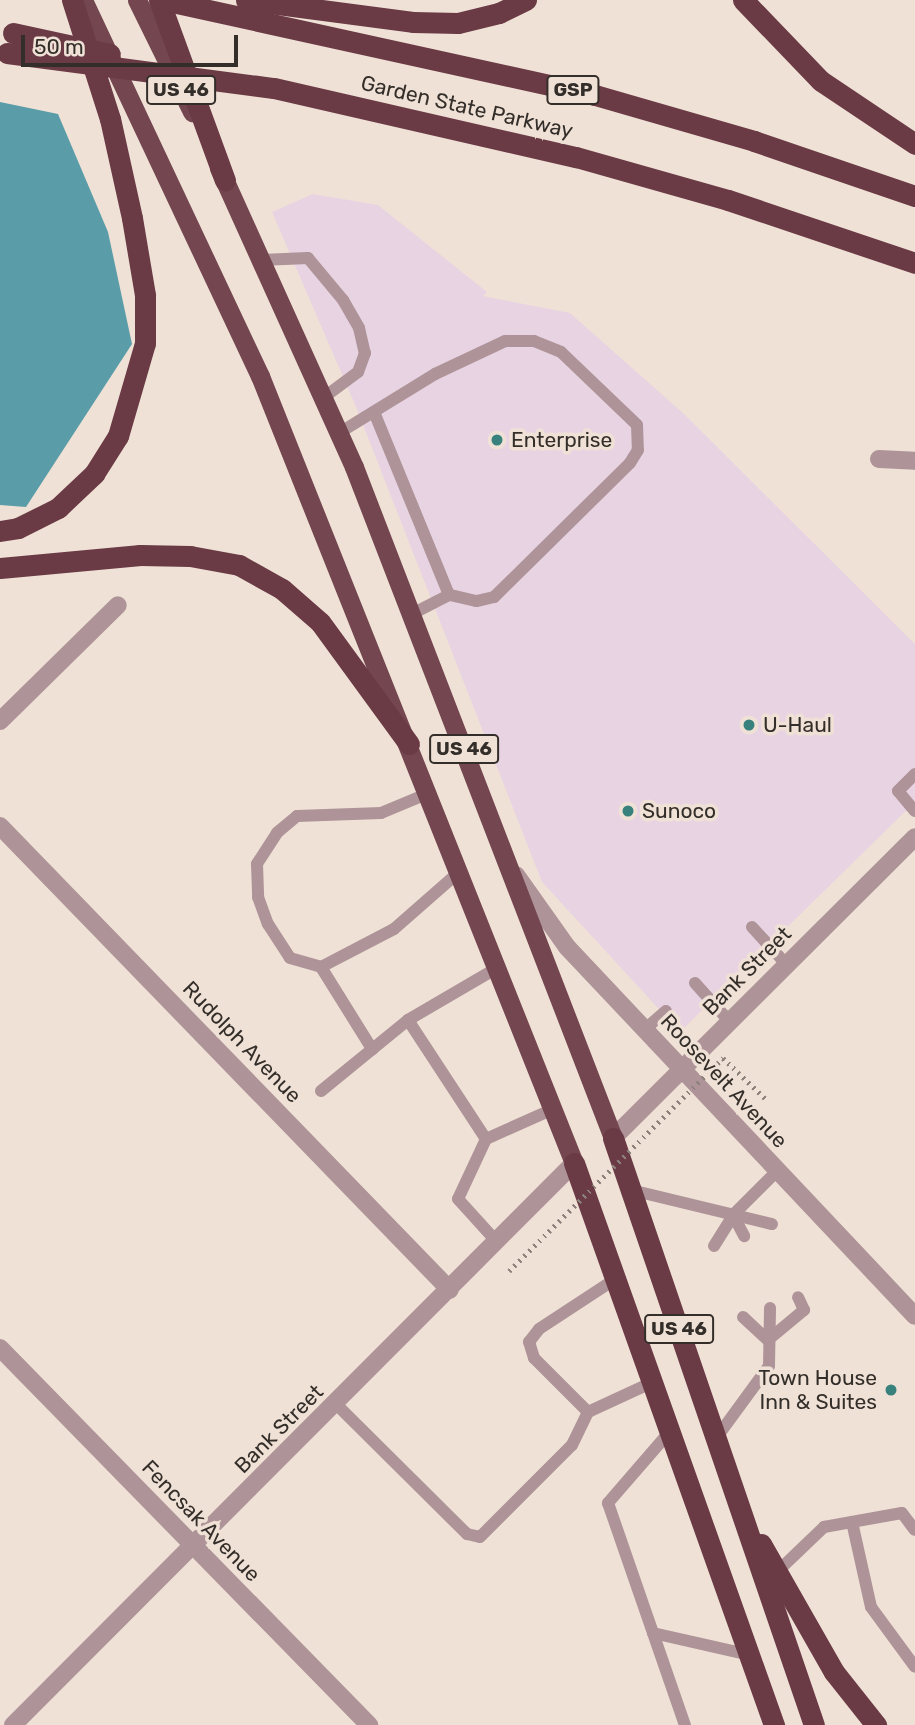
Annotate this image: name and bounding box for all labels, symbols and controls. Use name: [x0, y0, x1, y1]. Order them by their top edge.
scale bar: [24, 21, 242, 65]
text: 50 m: [34, 34, 84, 59]
street label: Garden State Parkway: [359, 70, 575, 144]
road number: US 46: [146, 74, 216, 106]
road number: GSP: [545, 74, 601, 106]
place label: Enterprise: [511, 427, 612, 453]
marker: Enterprise: [489, 432, 505, 448]
place label: U-Haul: [763, 712, 832, 738]
marker: U-Haul: [741, 717, 757, 733]
road number: US 46: [429, 734, 499, 764]
place label: Sunoco: [642, 798, 716, 824]
marker: Sunoco: [620, 803, 636, 819]
street label: Bank Street: [697, 921, 797, 1021]
street label: Rudolph Avenue: [177, 976, 307, 1108]
street label: Roosevelt Avenue: [655, 1008, 793, 1154]
road number: US 46: [644, 1314, 714, 1344]
place label: Town House Inn & Suites: [758, 1365, 877, 1415]
street label: Bank Street: [229, 1379, 329, 1479]
marker: Town House Inn & Suites: [883, 1382, 899, 1398]
street label: Fencsak Avenue: [136, 1455, 266, 1587]

